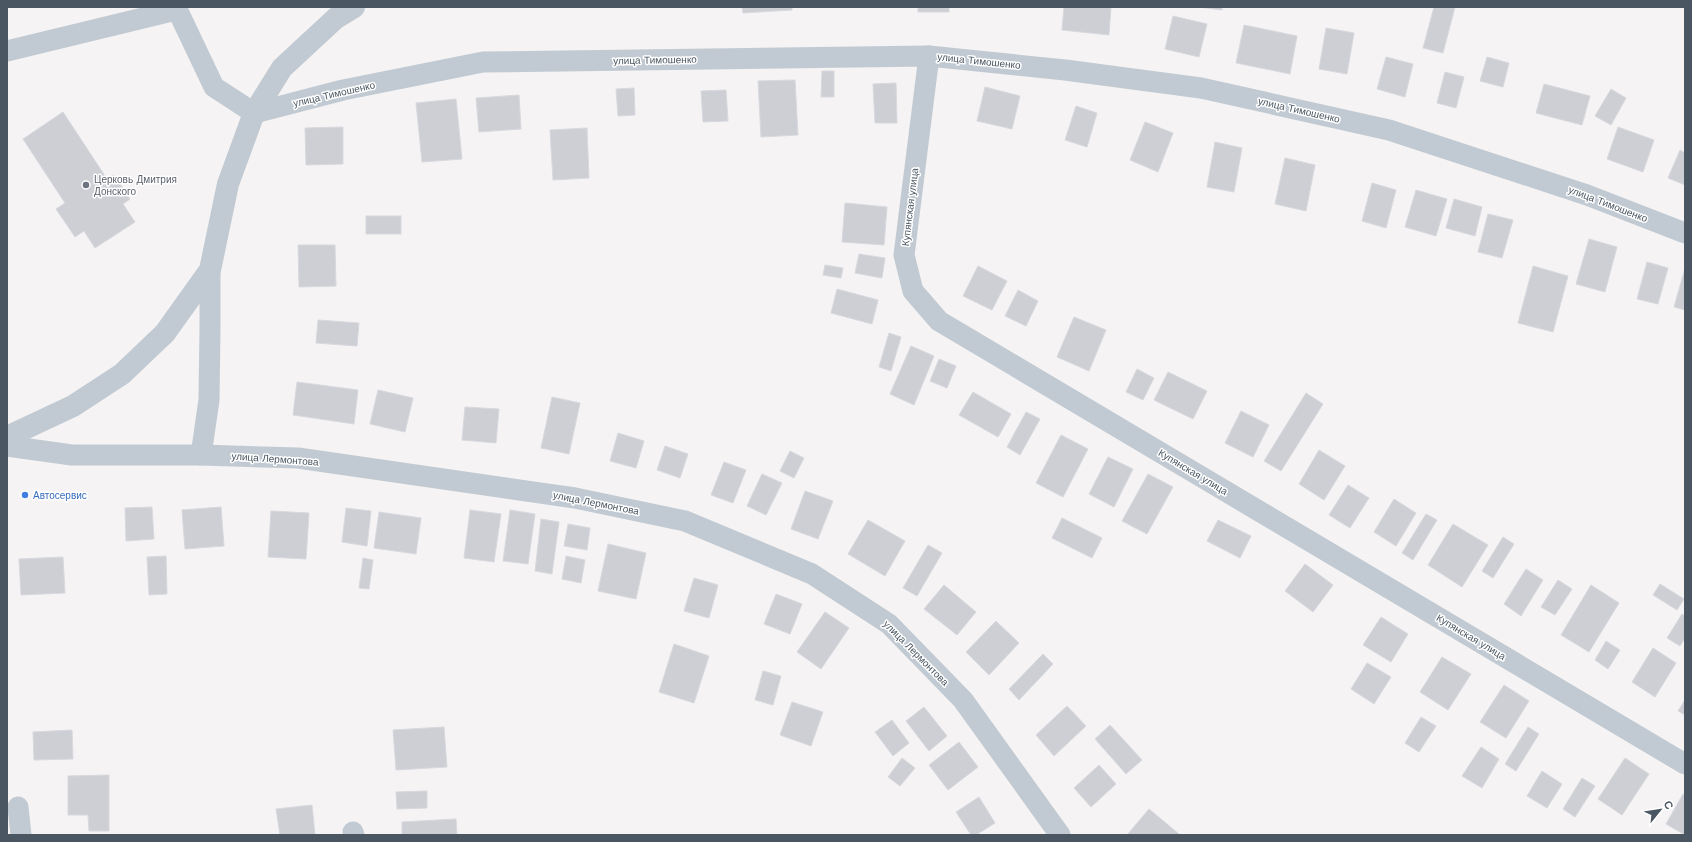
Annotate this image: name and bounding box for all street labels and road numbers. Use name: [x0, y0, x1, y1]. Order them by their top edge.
street label: улица Тимошенко: [937, 51, 1022, 71]
street label: улица Тимошенко: [613, 54, 697, 66]
street label: улица Тимошенко: [292, 79, 376, 109]
street label: улица Тимошенко: [1257, 95, 1341, 125]
street label: Купянская улица: [900, 167, 920, 247]
street label: улица Тимошенко: [1567, 184, 1649, 224]
street label: Купянская улица: [1156, 447, 1230, 497]
street label: улица Лермонтова: [231, 450, 319, 468]
street label: улица Лермонтова: [552, 489, 640, 517]
street label: Купянская улица: [1434, 612, 1508, 662]
street label: улица Лермонтова: [881, 618, 951, 688]

